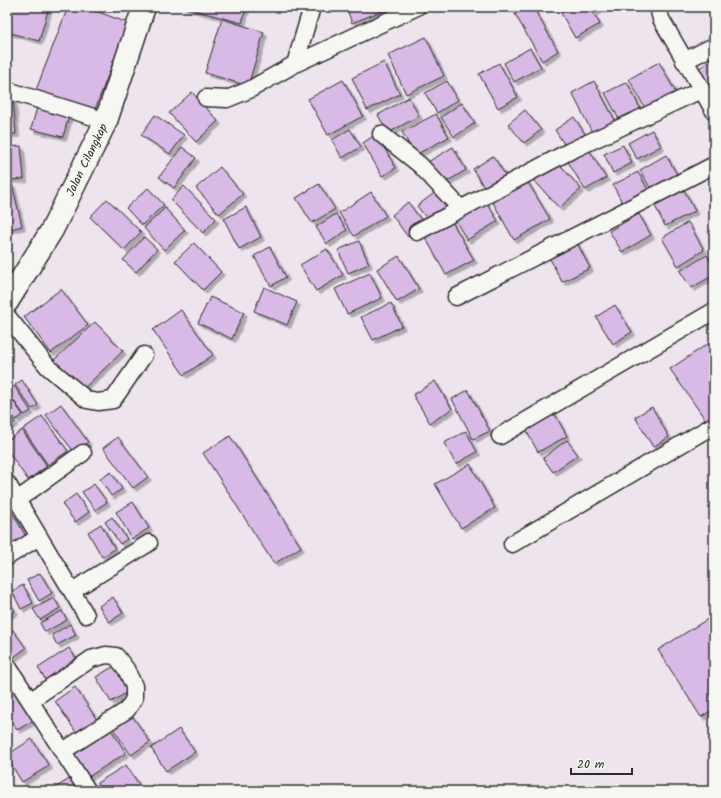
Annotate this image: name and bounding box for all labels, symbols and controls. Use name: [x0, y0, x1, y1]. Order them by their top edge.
street label: Jalan Cilangkap: [61, 120, 113, 200]
scale bar: [571, 750, 632, 776]
text: 20 m: [577, 755, 605, 774]

